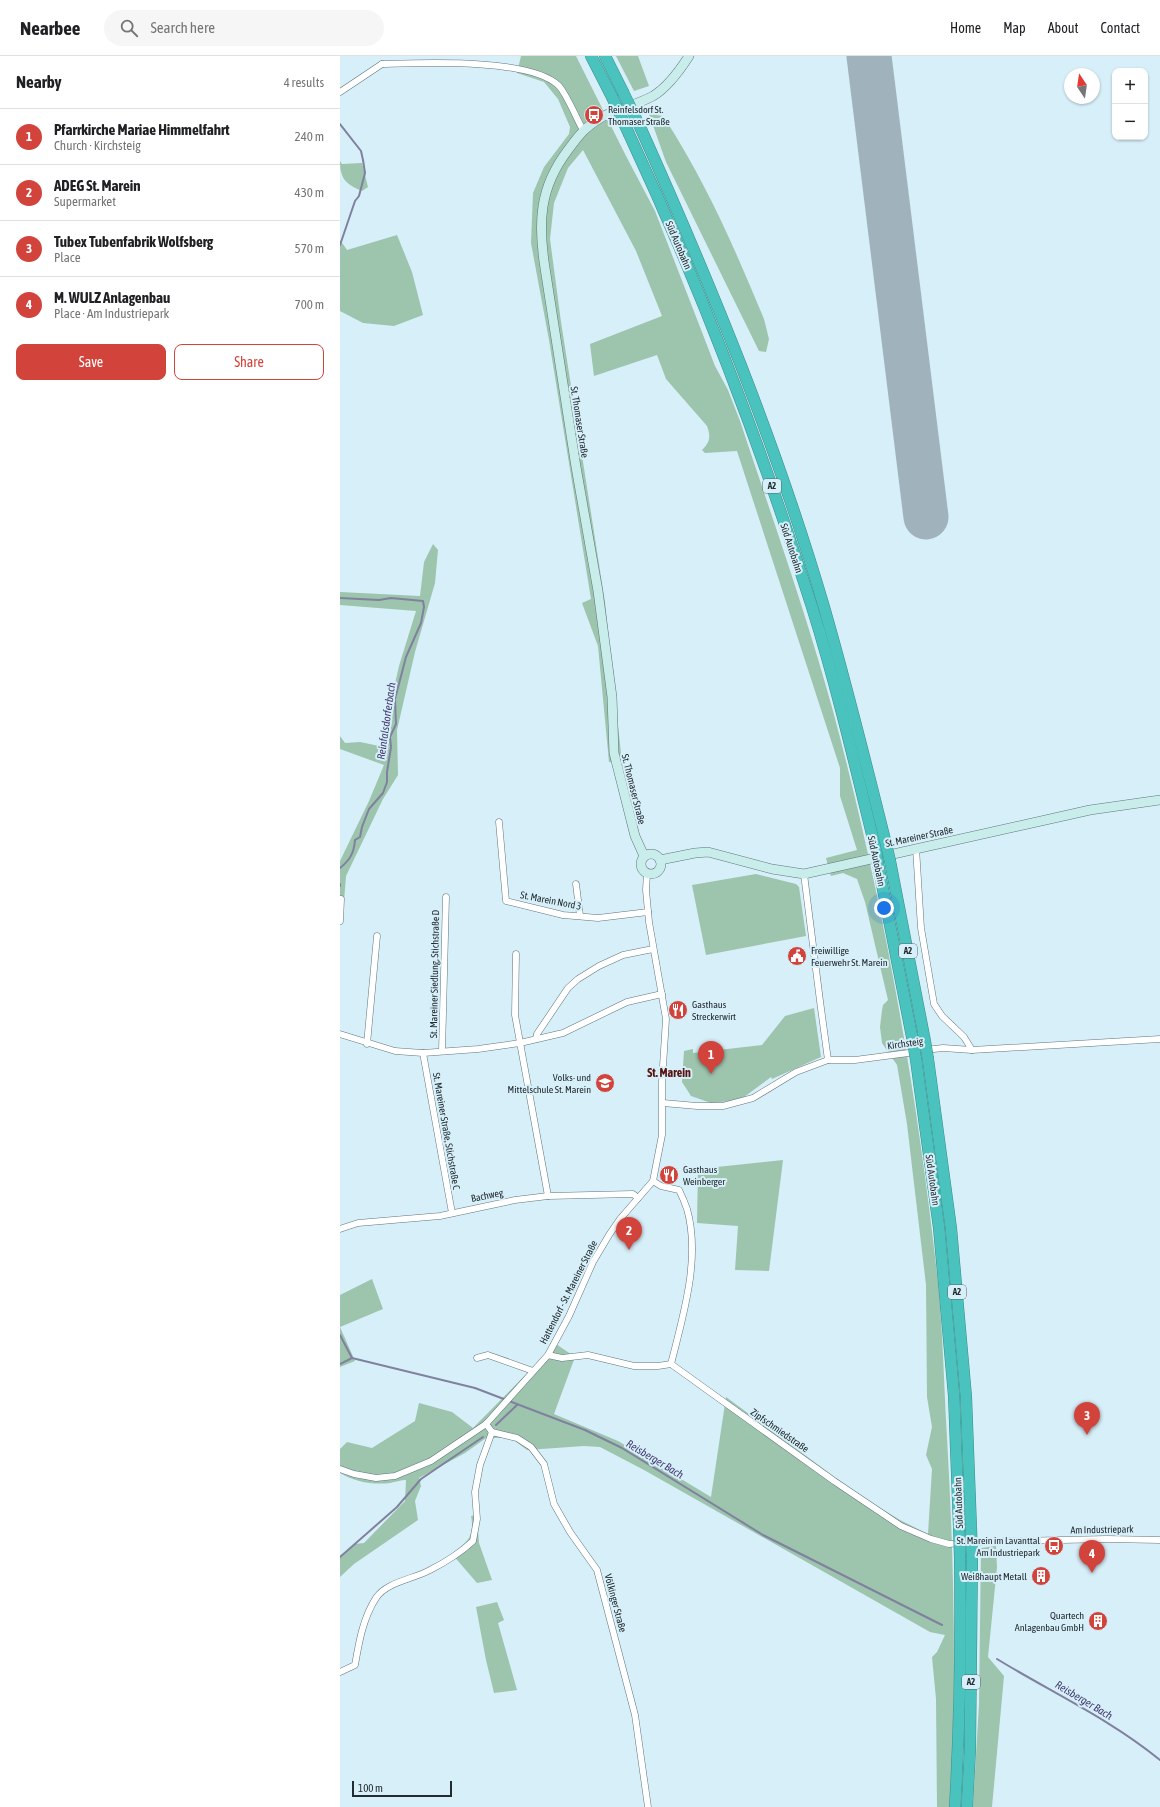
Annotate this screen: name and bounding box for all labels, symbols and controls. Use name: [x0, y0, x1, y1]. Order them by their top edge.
search box: [104, 10, 384, 46]
text: Nearbee: [20, 17, 80, 39]
icon: search: [118, 17, 140, 39]
text: Search here: [150, 19, 215, 36]
text: Home: [950, 20, 981, 36]
text: Map: [1003, 20, 1026, 36]
text: About: [1048, 20, 1079, 36]
text: Contact: [1101, 20, 1140, 36]
north arrow: [1064, 68, 1100, 104]
map controls: [1112, 68, 1148, 140]
button: +: [1112, 68, 1148, 104]
text: Nearby: [16, 72, 62, 92]
text: 4 results: [284, 75, 324, 90]
bus stop icon: Reinfelsdorf St. Thomaser Straße: [583, 104, 605, 126]
place label: Reinfelsdorf St. Thomaser Straße: [608, 104, 670, 127]
button: −: [1112, 104, 1148, 140]
text: Pfarrkirche Mariae Himmelfahrt: [54, 121, 230, 138]
text: 1: [26, 129, 32, 144]
text: 240 m: [295, 129, 324, 144]
text: Church · Kirchsteig: [54, 138, 141, 153]
text: ADEG St. Marein: [54, 177, 140, 194]
text: 2: [26, 185, 32, 200]
text: 430 m: [295, 185, 324, 200]
text: Supermarket: [54, 194, 116, 209]
street label: Süd Autobahn: [663, 219, 694, 271]
text: Tubex Tubenfabrik Wolfsberg: [54, 233, 213, 250]
text: 3: [26, 241, 32, 256]
text: 570 m: [295, 241, 324, 256]
text: Place: [54, 250, 81, 265]
text: M. WULZ Anlagenbau: [54, 289, 170, 306]
text: 4: [26, 297, 32, 312]
text: 700 m: [295, 297, 324, 312]
text: Place · Am Industriepark: [54, 306, 169, 321]
button: Save: [16, 344, 166, 380]
button: Share: [174, 344, 324, 380]
street label: St. Thomaser Straße: [568, 386, 591, 459]
road number: A2: [763, 479, 781, 493]
street label: Süd Autobahn: [778, 522, 805, 574]
water label: Reinfalsdorferbach: [375, 681, 397, 760]
street label: St. Thomaser Straße: [619, 753, 648, 826]
street label: St. Mareiner Straße: [884, 824, 954, 849]
street label: Süd Autobahn: [866, 835, 887, 888]
street label: St. Marein Nord 3: [519, 889, 583, 912]
your location: [874, 898, 894, 918]
street label: St. Mareiner Siedlung, Stichstraße D: [428, 909, 441, 1038]
road number: A2: [899, 944, 917, 958]
public building icon: Freiwillige Feuerwehr St. Marein: [786, 945, 808, 967]
place label: Freiwillige Feuerwehr St. Marein: [811, 945, 888, 968]
restaurant icon: Gasthaus Streckerwirt: [667, 999, 689, 1021]
place label: Gasthaus Streckerwirt: [692, 999, 736, 1022]
street label: Kirchsteig: [886, 1035, 924, 1051]
pin: 1: [698, 1041, 724, 1074]
district label: St. Marein: [647, 1066, 691, 1080]
street label: St. Mareiner Straße, Stichstraße C: [431, 1072, 462, 1191]
place label: Volks- und Mittelschule St. Marein: [508, 1072, 591, 1095]
school or university icon: Volks- und Mittelschule St. Marein: [594, 1072, 616, 1094]
street label: Süd Autobahn: [923, 1154, 942, 1206]
restaurant icon: Gasthaus Weinberger: [658, 1164, 680, 1186]
place label: Gasthaus Weinberger: [683, 1164, 726, 1187]
street label: Bachweg: [470, 1187, 505, 1204]
pin: 2: [616, 1217, 642, 1250]
street label: Hattendorf - St. Mareiner Straße: [538, 1238, 600, 1346]
road number: A2: [948, 1285, 966, 1299]
pin: 3: [1074, 1402, 1100, 1435]
street label: Zipfschmiedstraße: [749, 1406, 811, 1455]
water label: Reisberger Bach: [624, 1437, 686, 1481]
street label: Süd Autobahn: [952, 1477, 965, 1529]
street label: Am Industriepark: [1070, 1523, 1134, 1536]
place label: St. Marein im Lavanttal Am Industriepark: [956, 1535, 1041, 1558]
bus stop icon: St. Marein im Lavanttal Am Industriepark: [1043, 1535, 1065, 1557]
pin: 4: [1079, 1540, 1105, 1573]
building icon: Weißhaupt Metall: [1030, 1565, 1052, 1587]
place label: Weißhaupt Metall: [961, 1571, 1027, 1582]
street label: Völkinger Straße: [602, 1573, 629, 1634]
place label: Quartech Anlagenbau GmbH: [1015, 1610, 1084, 1633]
building icon: Quartech Anlagenbau GmbH: [1087, 1610, 1109, 1632]
road number: A2: [962, 1675, 980, 1689]
water label: Reisberger Bach: [1053, 1678, 1115, 1722]
scale bar: [352, 1779, 452, 1798]
text: 100 m: [358, 1782, 383, 1794]

